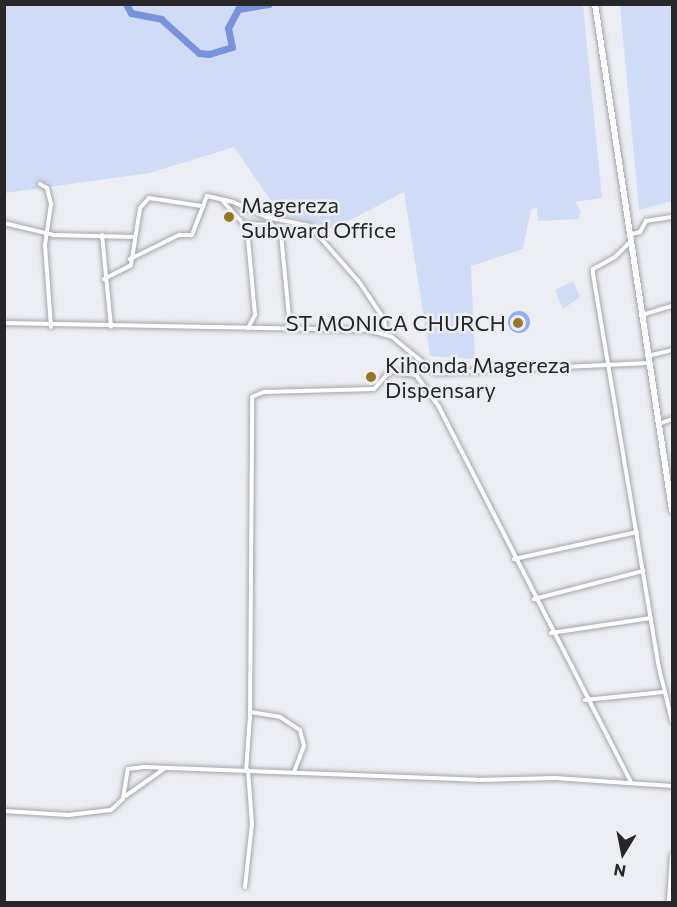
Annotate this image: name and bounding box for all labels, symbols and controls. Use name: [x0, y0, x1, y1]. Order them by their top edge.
place label: Magereza Subward Office: [241, 191, 396, 242]
marker: Magereza Subward Office: [222, 210, 236, 224]
place label: ST MONICA CHURCH: [286, 310, 506, 336]
marker: ST MONICA CHURCH: [511, 316, 525, 330]
place label: Kihonda Magereza Dispensary: [385, 351, 570, 402]
marker: Kihonda Magereza Dispensary: [362, 368, 380, 386]
north arrow: [593, 823, 653, 883]
text: N: [612, 861, 627, 882]

